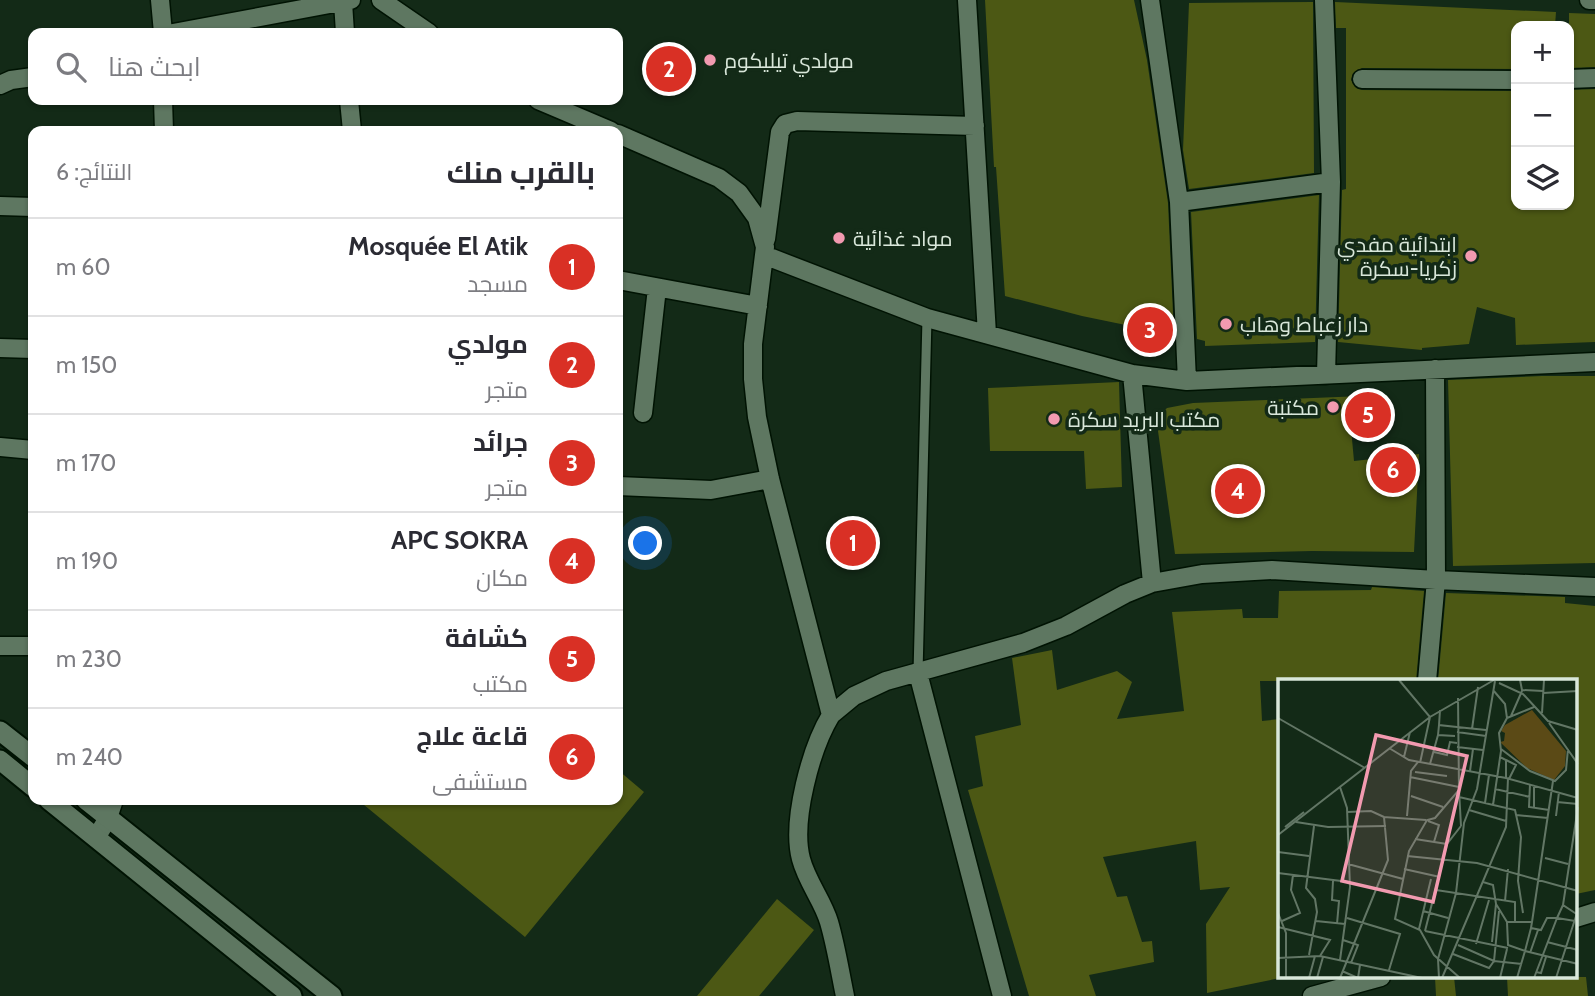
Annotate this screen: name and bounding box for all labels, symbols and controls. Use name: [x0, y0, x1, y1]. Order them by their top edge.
map controls: [1511, 21, 1574, 210]
button: +: [1511, 21, 1574, 84]
search box: [28, 28, 623, 105]
pin: 2: [646, 43, 692, 95]
icon: search: [52, 48, 90, 86]
place label: مولدي تيليكوم: [724, 48, 854, 77]
text: ابحث هنا: [108, 51, 201, 83]
marker: مولدي تيليكوم: [702, 52, 718, 68]
button: −: [1511, 84, 1574, 147]
button: layers: [1511, 147, 1574, 210]
text: بالقرب منك: [447, 154, 595, 191]
text: النتائج: 6: [56, 158, 132, 186]
place label: مواد غذائية: [853, 226, 952, 251]
text: Mosquée El Atik: [348, 230, 528, 262]
marker: مواد غذائية: [831, 230, 847, 246]
place label: ابتدائية مفدي زكريا-سكرة: [1337, 232, 1457, 281]
marker: ابتدائية مفدي زكريا-سكرة: [1463, 248, 1479, 264]
text: 60 m: [56, 253, 110, 281]
text: 1: [568, 253, 576, 281]
text: مسجد: [467, 270, 528, 298]
pin: 3: [1127, 304, 1173, 356]
place label: دار زعباط وهاب: [1240, 312, 1368, 337]
marker: دار زعباط وهاب: [1218, 316, 1234, 332]
text: مولدي: [447, 328, 528, 360]
text: 150 m: [56, 351, 117, 379]
text: 2: [566, 351, 578, 379]
text: متجر: [486, 376, 528, 404]
pin: 5: [1345, 389, 1391, 441]
place label: مكتبة: [1267, 395, 1319, 420]
marker: مكتبة: [1325, 399, 1341, 415]
place label: مكتب البريد سكرة: [1068, 407, 1220, 432]
marker: مكتب البريد سكرة: [1046, 411, 1062, 427]
text: جرائد: [473, 426, 528, 458]
pin: 6: [1370, 444, 1416, 496]
text: 170 m: [56, 449, 116, 477]
text: 3: [566, 449, 578, 477]
pin: 4: [1215, 465, 1261, 517]
text: متجر: [486, 474, 528, 502]
pin: 1: [830, 517, 876, 569]
text: APC SOKRA: [391, 524, 528, 556]
your location: [628, 526, 662, 560]
text: 190 m: [56, 547, 118, 575]
text: 4: [565, 547, 579, 575]
text: مكان: [476, 564, 528, 592]
text: كشافة: [445, 622, 528, 654]
text: 230 m: [56, 645, 122, 673]
text: 5: [566, 645, 578, 673]
text: مكتب: [473, 670, 528, 698]
inset map: [1278, 679, 1578, 978]
text: قاعة علاج: [416, 720, 528, 752]
text: 240 m: [56, 743, 123, 771]
text: 6: [566, 743, 578, 771]
text: مستشفى: [432, 768, 528, 796]

